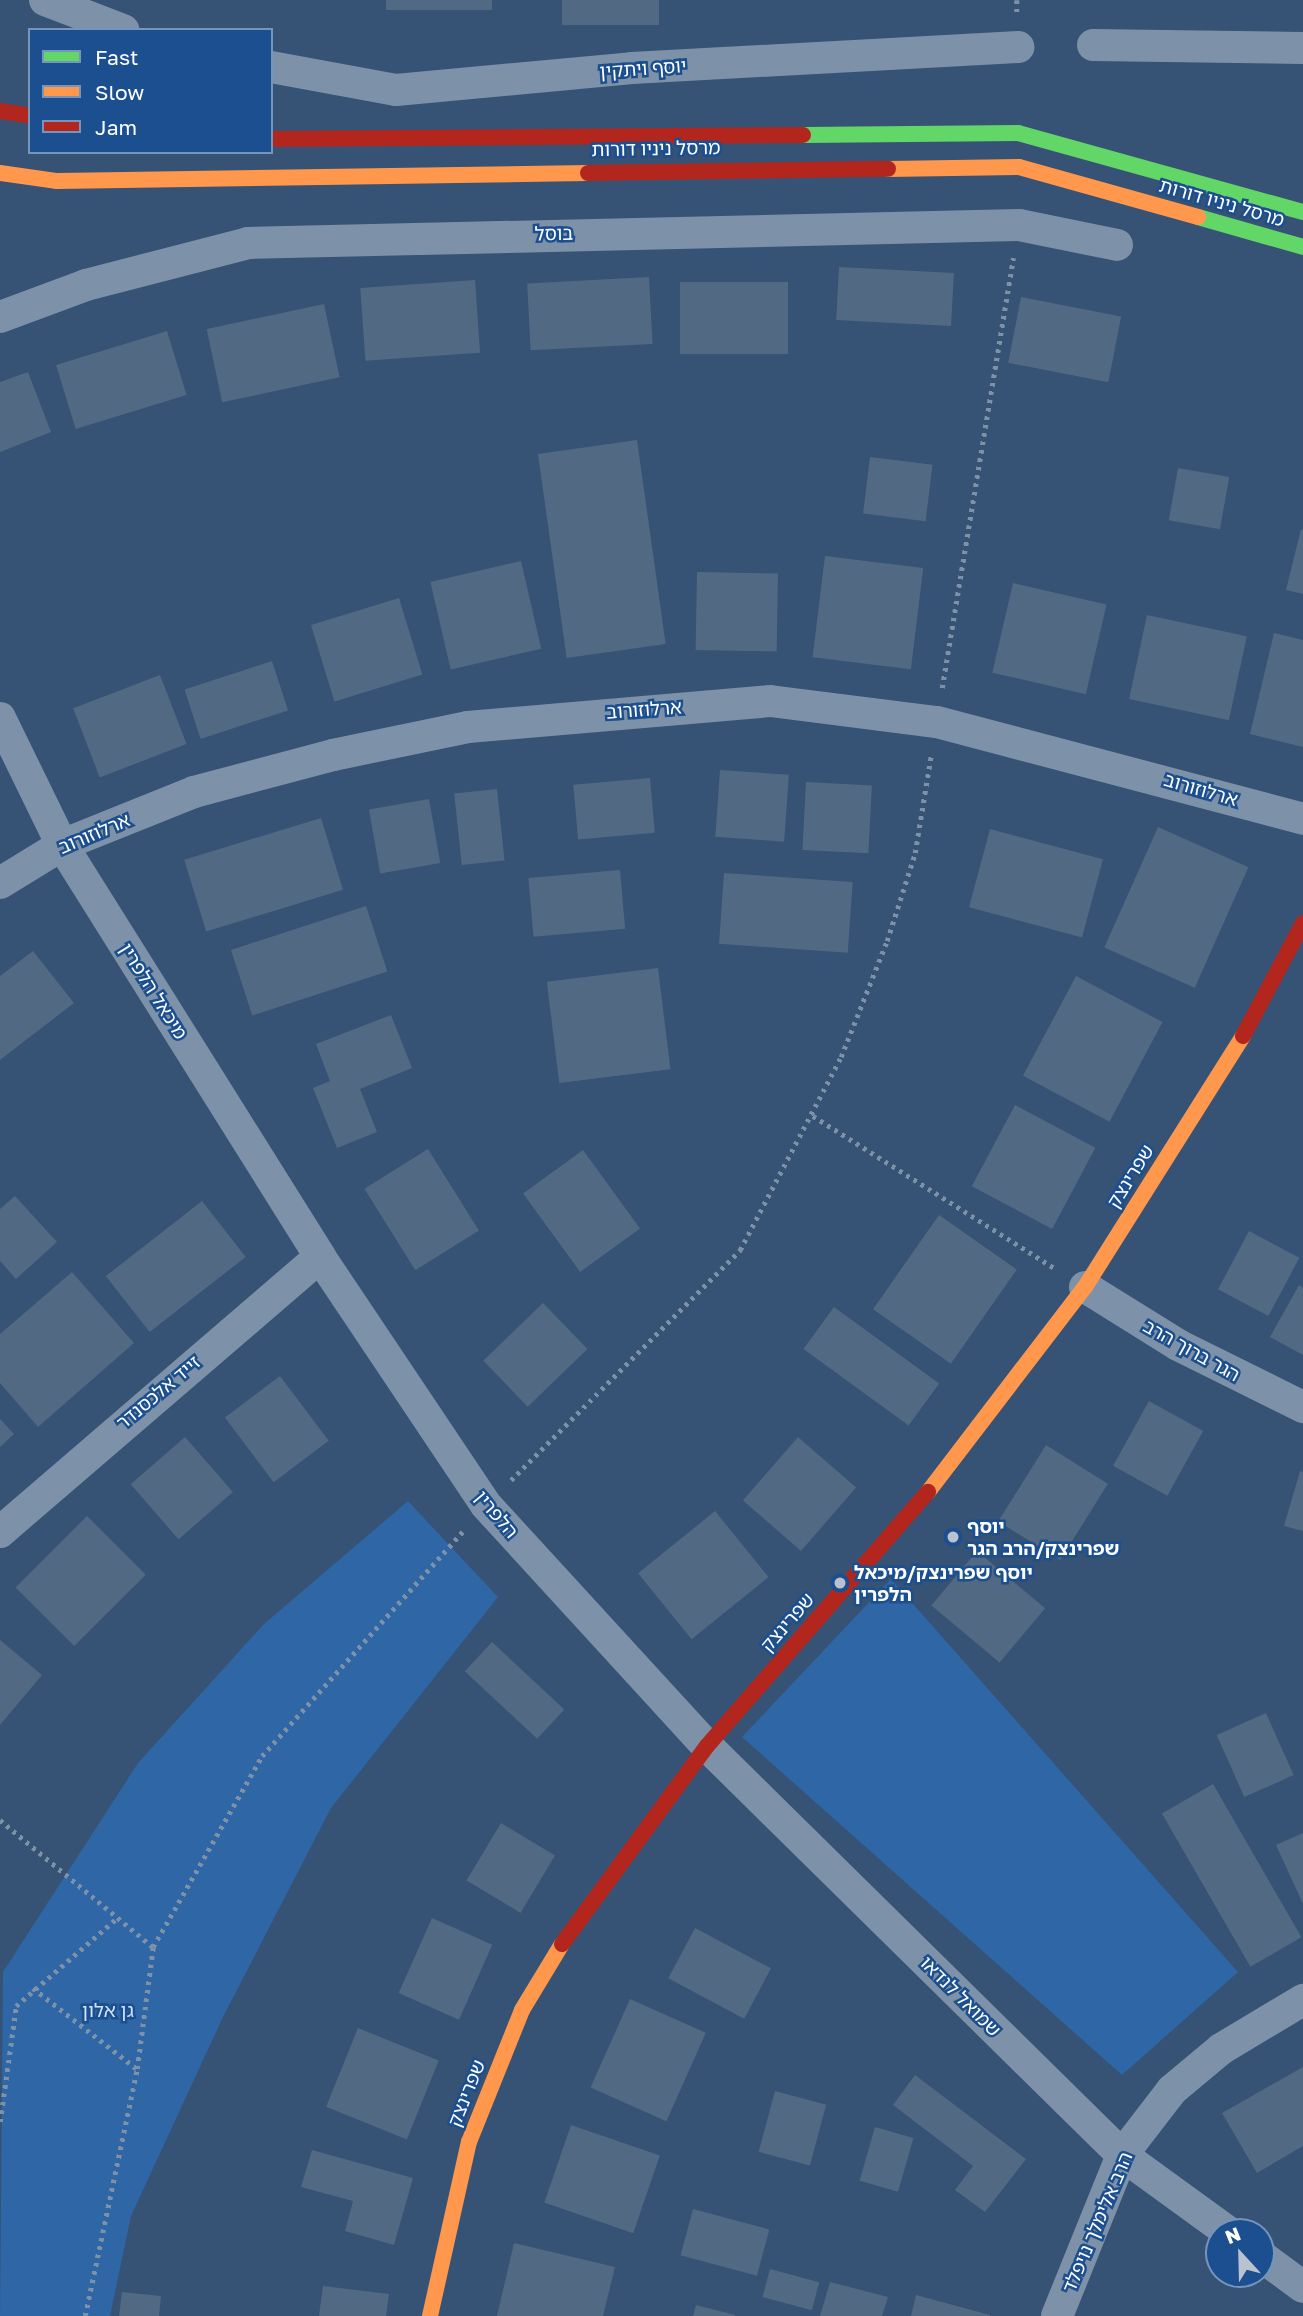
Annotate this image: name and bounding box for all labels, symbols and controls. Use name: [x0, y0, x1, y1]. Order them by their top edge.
legend: [28, 28, 273, 154]
text: Fast: [95, 44, 138, 70]
street label: יוסף ויתקין: [599, 54, 687, 82]
text: Slow: [95, 79, 144, 105]
text: Jam: [95, 114, 137, 140]
street label: מרסל ניניו דורות: [591, 135, 721, 161]
street label: מרסל ניניו דורות: [1157, 173, 1287, 231]
street label: בוסל: [535, 221, 573, 245]
street label: ארלוזורוב: [605, 695, 683, 723]
street label: ארלוזורוב: [1161, 768, 1241, 810]
street label: ארלוזורוב: [55, 808, 133, 858]
street label: מיכאל הלפרין: [115, 939, 193, 1043]
street label: שפרינצק: [1102, 1140, 1158, 1212]
street label: הגר ברוך הרב: [1140, 1314, 1244, 1386]
street label: זייד אלכסנדר: [111, 1350, 205, 1434]
street label: הלפרין: [471, 1486, 523, 1542]
place label: יוסף שפרינצק/הרב הגר: [967, 1515, 1119, 1559]
marker: יוסף שפרינצק/הרב הגר: [945, 1529, 961, 1545]
place label: יוסף שפרינצק/מיכאל הלפרין: [854, 1561, 1033, 1605]
marker: יוסף שפרינצק/מיכאל הלפרין: [832, 1575, 848, 1591]
street label: שפרינצק: [755, 1588, 819, 1656]
street label: שמואל לנדאו: [916, 1951, 1006, 2041]
park label: גן אלון: [82, 1999, 134, 2021]
street label: שפרינצק: [442, 2056, 490, 2130]
street label: הרב אלימלך נויפלד: [1057, 2148, 1137, 2296]
north arrow: [1205, 2218, 1275, 2288]
text: N: [1222, 2222, 1244, 2248]

